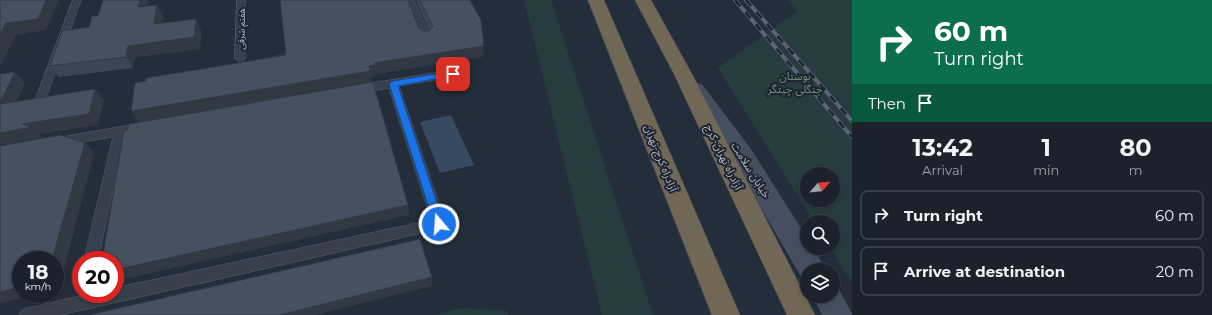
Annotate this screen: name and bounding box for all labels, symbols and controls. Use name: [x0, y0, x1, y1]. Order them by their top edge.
street label: هفتم شرقی: [235, 8, 249, 50]
text: 60 m: [934, 14, 1008, 48]
icon: right: [868, 16, 920, 68]
text: Turn right: [934, 48, 1024, 70]
pin: [436, 57, 470, 91]
icon: arrive: [442, 63, 464, 85]
park label: بوستان جنگلی چیتگر: [767, 69, 823, 97]
icon: arrive: [914, 92, 936, 114]
text: Then: [868, 94, 906, 113]
street label: آزادراه کرج-تهران: [640, 122, 681, 195]
street label: آزادراه تهران-کرج: [701, 122, 746, 193]
text: 13:42: [912, 133, 973, 162]
text: 1: [1042, 133, 1051, 162]
text: 80: [1120, 133, 1152, 162]
street label: خیابان سلامت: [728, 139, 774, 201]
text: Arrival: [922, 162, 963, 178]
text: min: [1033, 162, 1059, 178]
text: m: [1129, 162, 1143, 178]
north arrow: [800, 167, 840, 207]
map controls: [800, 167, 840, 303]
position arrow: [418, 203, 460, 245]
icon: right: [870, 204, 892, 226]
text: Turn right: [904, 206, 983, 225]
text: 60 m: [1155, 206, 1194, 225]
button: search: [800, 215, 840, 255]
speed limit sign: 20: [72, 251, 124, 303]
text: 18: [27, 260, 49, 284]
icon: arrive: [870, 260, 892, 282]
text: Arrive at destination: [904, 262, 1065, 281]
text: 20 m: [1156, 262, 1194, 281]
button: layers: [800, 263, 840, 303]
text: km/h: [25, 280, 51, 293]

